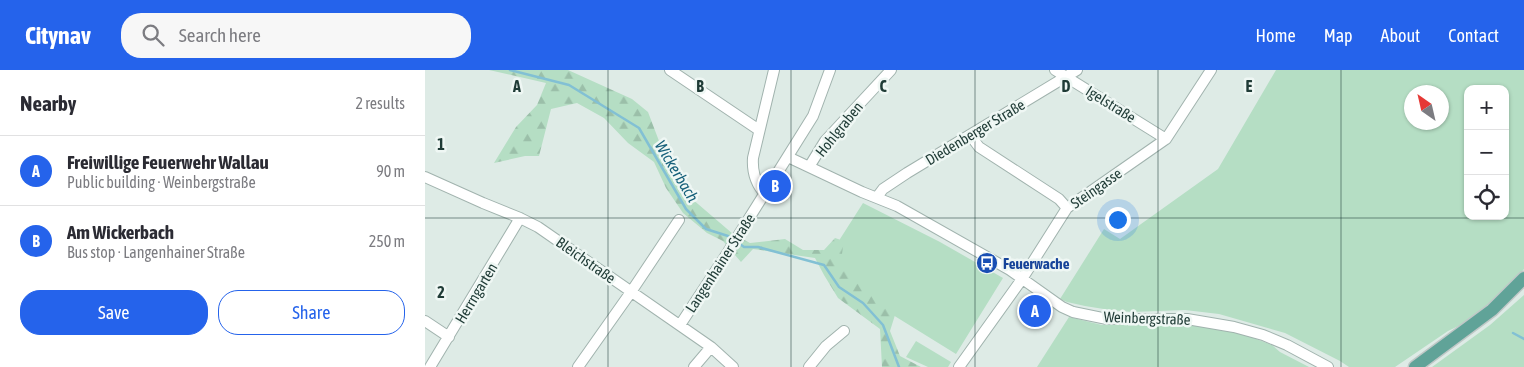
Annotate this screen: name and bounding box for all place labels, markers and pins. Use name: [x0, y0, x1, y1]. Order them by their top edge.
pin: B: [759, 167, 791, 205]
bus stop icon: Feuerwache: [975, 251, 999, 275]
place label: Feuerwache: [1003, 255, 1070, 272]
pin: A: [1019, 292, 1051, 330]

